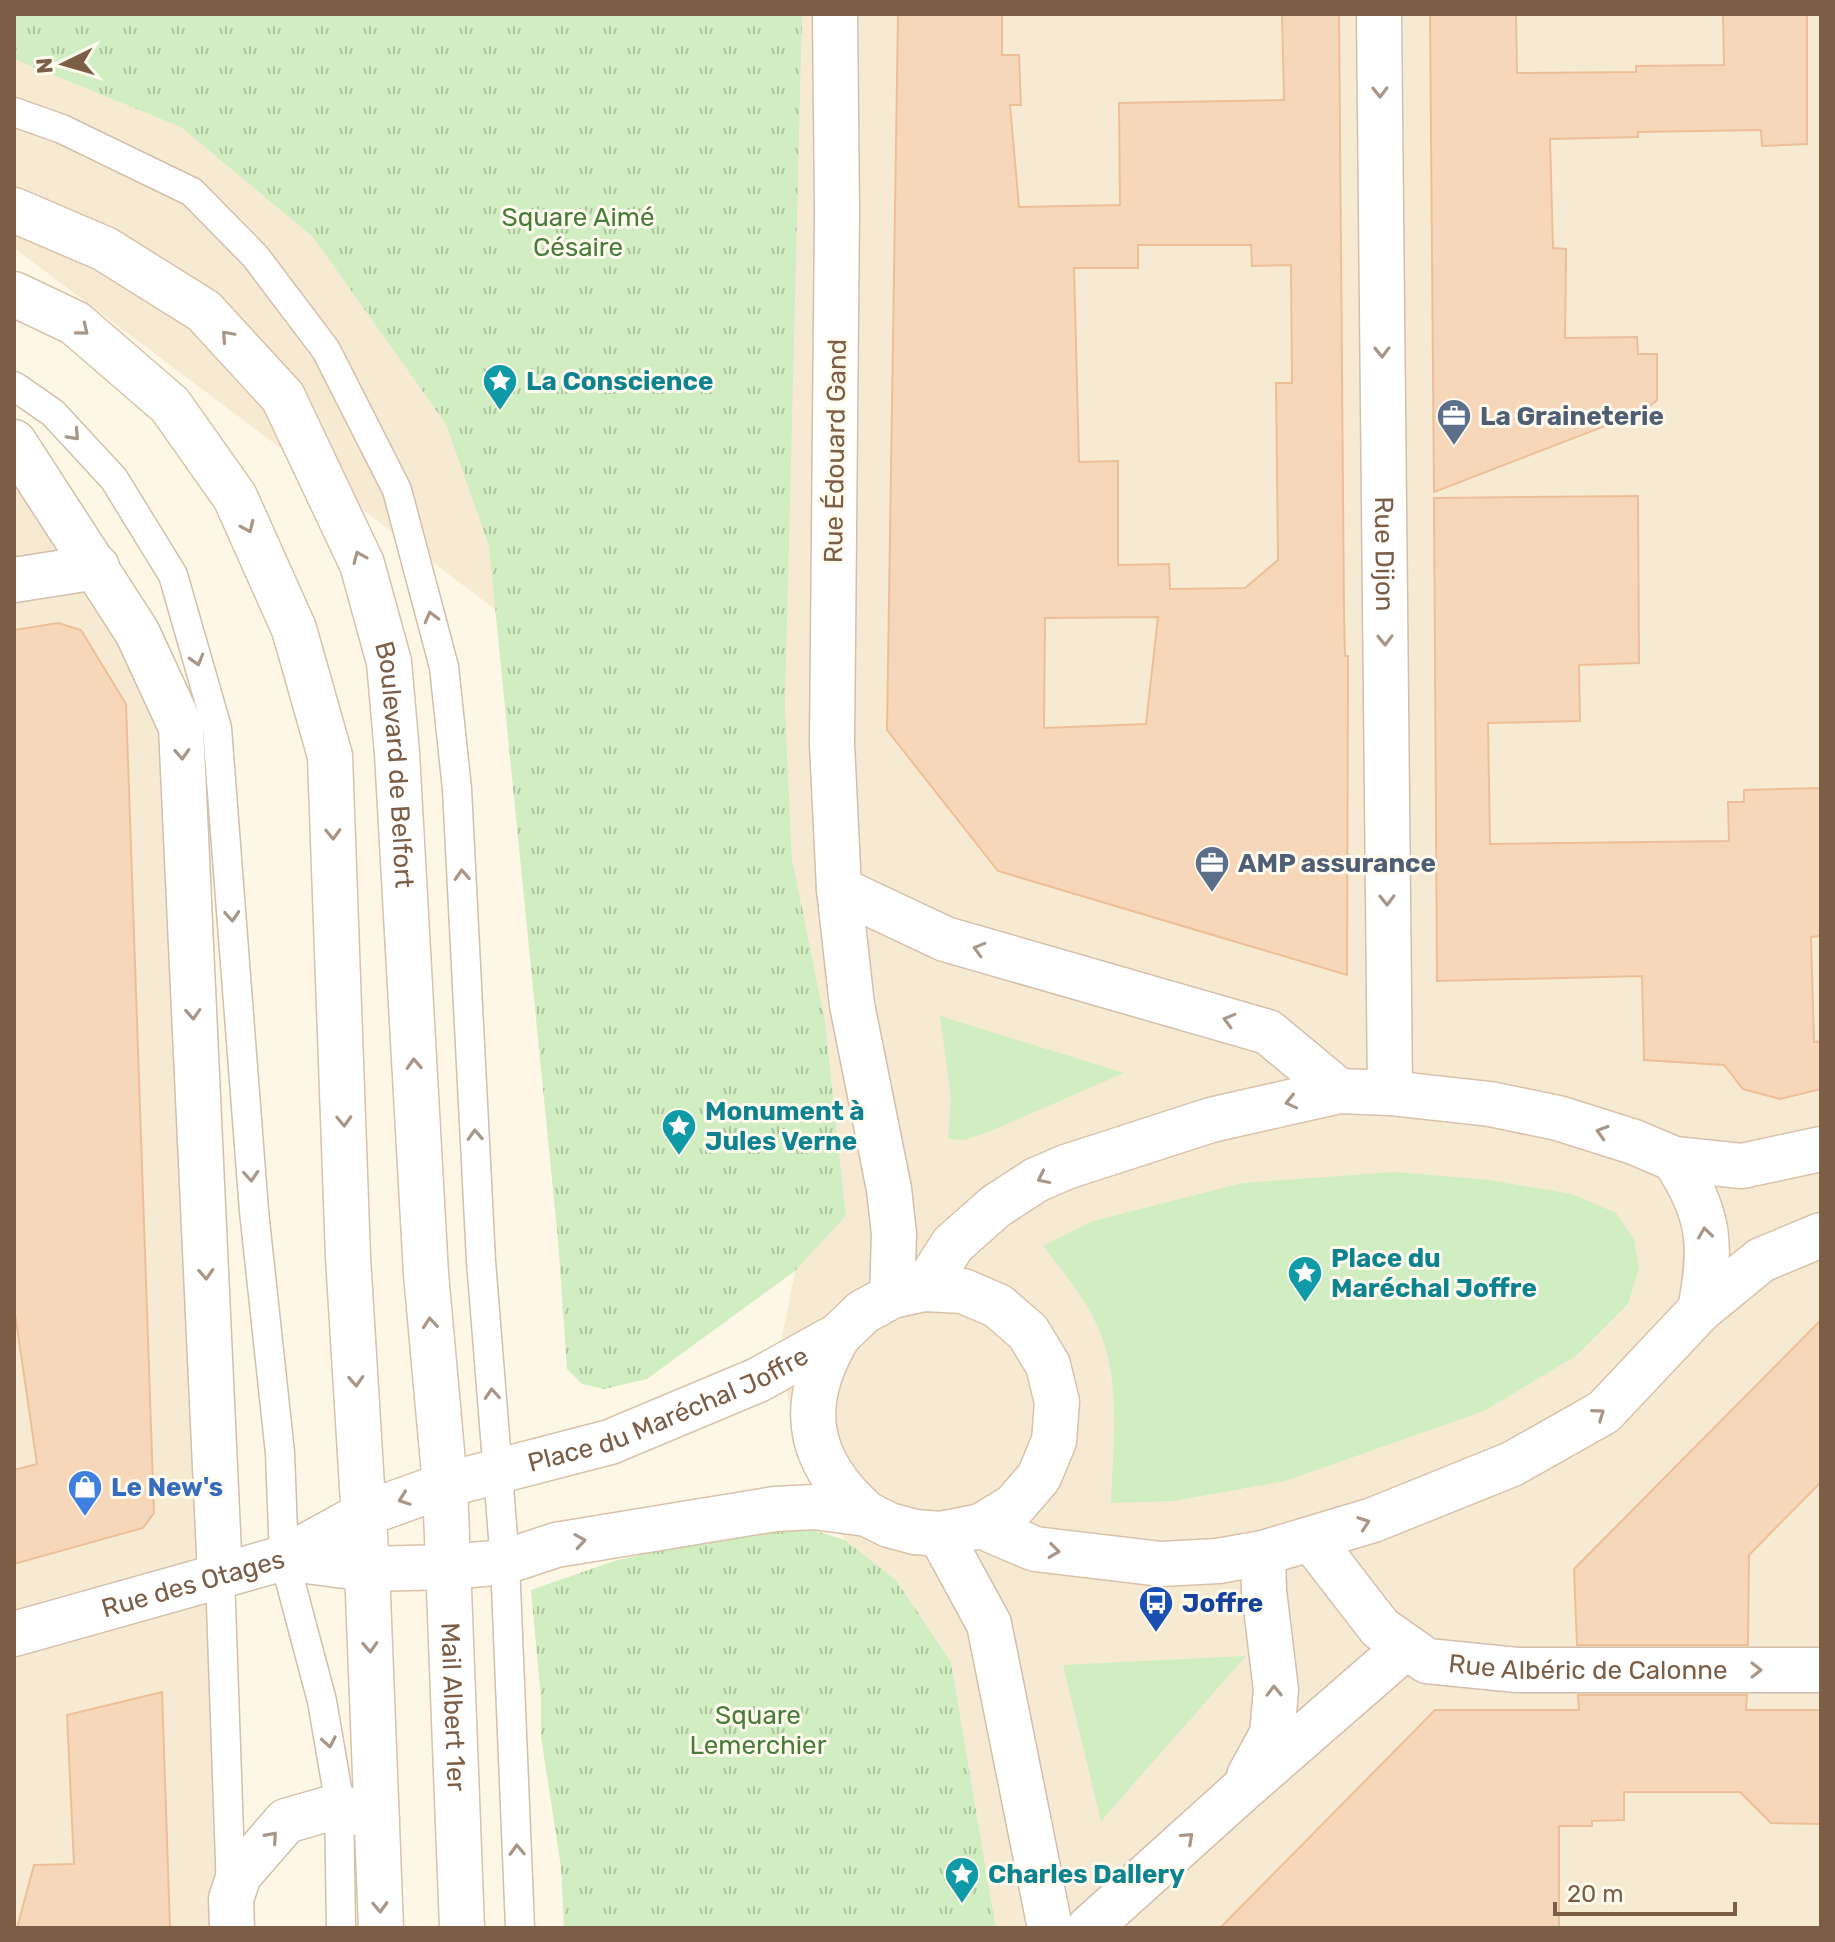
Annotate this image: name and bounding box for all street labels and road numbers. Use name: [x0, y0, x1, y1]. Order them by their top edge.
street label: Rue Édouard Gand: [818, 339, 853, 563]
street label: Rue Dijon: [1368, 496, 1400, 612]
street label: Boulevard de Belfort: [368, 638, 420, 889]
street label: Place du Maréchal Joffre: [524, 1340, 814, 1479]
street label: Rue des Otages: [98, 1544, 288, 1625]
street label: Mail Albert 1er: [434, 1622, 472, 1792]
street label: Rue Albéric de Calonne: [1447, 1648, 1727, 1686]

